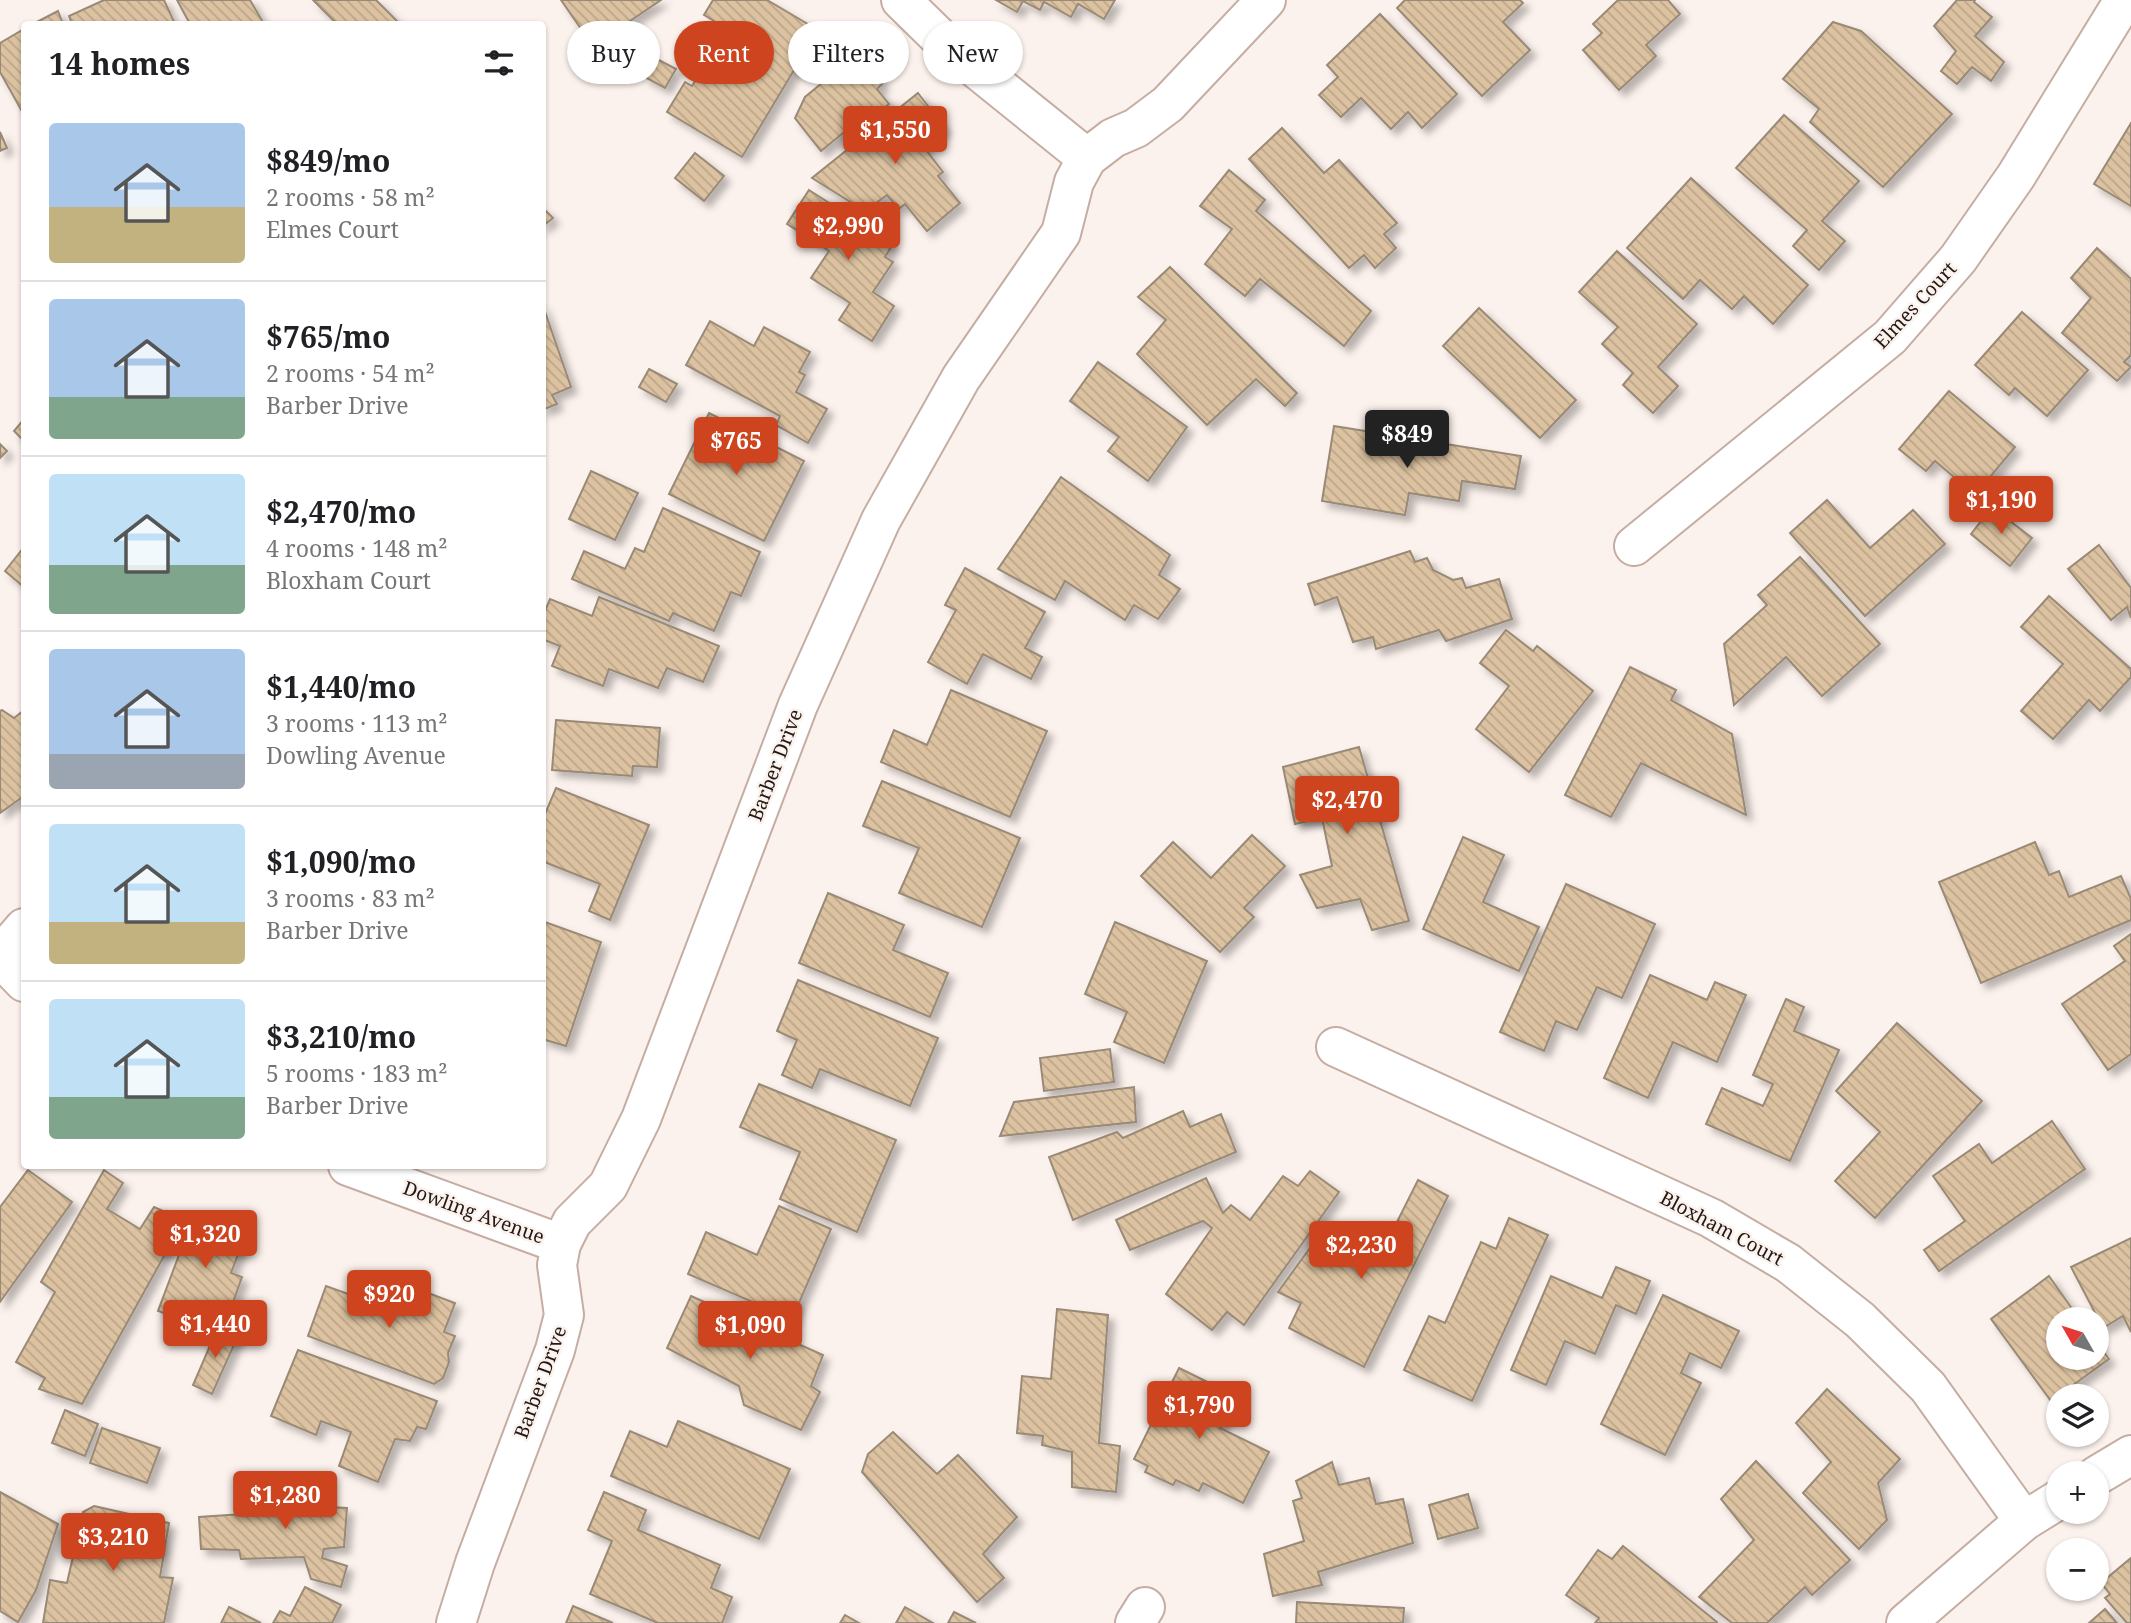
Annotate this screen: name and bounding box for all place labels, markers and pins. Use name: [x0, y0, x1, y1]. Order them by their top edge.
pin: $1,550: [838, 106, 952, 166]
pin: $2,990: [791, 202, 905, 262]
pin: $849: [1366, 410, 1448, 470]
pin: $765: [695, 418, 777, 477]
pin: $1,190: [1944, 476, 2058, 536]
pin: $2,470: [1290, 776, 1404, 836]
pin: $1,320: [148, 1210, 262, 1270]
pin: $2,230: [1304, 1222, 1418, 1281]
pin: $920: [348, 1270, 430, 1330]
pin: $1,440: [158, 1300, 272, 1360]
pin: $1,090: [693, 1302, 807, 1361]
pin: $1,790: [1142, 1382, 1256, 1441]
pin: $1,280: [228, 1472, 342, 1531]
pin: $3,210: [56, 1514, 170, 1573]

